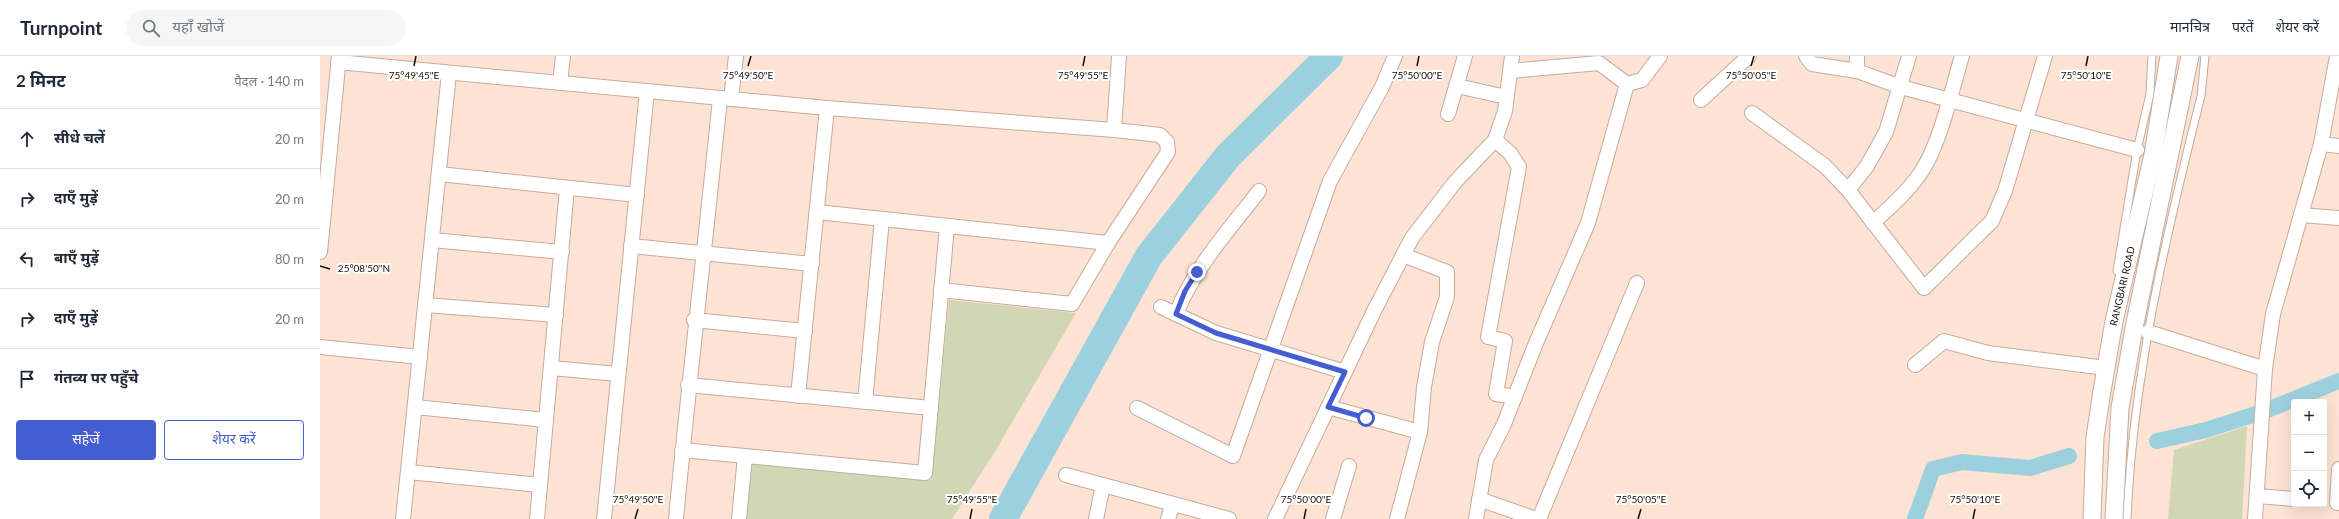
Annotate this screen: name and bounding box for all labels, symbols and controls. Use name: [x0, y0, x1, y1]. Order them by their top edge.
search box: [126, 10, 406, 46]
text: Turnpoint: [20, 16, 102, 39]
icon: search: [140, 17, 162, 39]
text: यहाँ खोजें: [172, 17, 224, 35]
text: मानचित्र: [2170, 18, 2210, 35]
text: परतें: [2232, 18, 2254, 35]
text: शेयर करें: [2276, 18, 2319, 35]
text: 75°49'45"E: [389, 69, 439, 81]
text: 75°49'50"E: [723, 69, 773, 81]
text: 75°49'55"E: [1058, 69, 1108, 81]
text: 75°50'00"E: [1392, 69, 1442, 81]
text: 75°50'05"E: [1726, 69, 1776, 81]
text: 75°50'10"E: [2061, 69, 2111, 81]
text: 2 मिनट: [16, 70, 66, 91]
text: पैदल · 140 m: [234, 73, 304, 89]
icon: ahead: [16, 128, 38, 150]
text: सीधे चलें: [54, 128, 105, 146]
text: 20 m: [275, 131, 304, 147]
icon: right: [16, 188, 38, 210]
text: दाएँ मुड़ें: [54, 188, 98, 206]
text: 20 m: [275, 191, 304, 207]
street label: RANGBARI ROAD: [2107, 245, 2137, 327]
icon: left: [16, 248, 38, 270]
text: बाएँ मुड़ें: [54, 248, 99, 266]
text: 80 m: [275, 251, 304, 267]
text: 25°08'50"N: [338, 262, 390, 274]
route end: [1188, 263, 1206, 281]
icon: right: [16, 308, 38, 330]
text: दाएँ मुड़ें: [54, 308, 98, 326]
text: 20 m: [275, 311, 304, 327]
icon: arrive: [16, 368, 38, 390]
text: गंतव्य पर पहुँचे: [54, 368, 138, 386]
map controls: [2291, 399, 2327, 507]
button: +: [2291, 399, 2327, 435]
route start: [1357, 409, 1375, 427]
button: सहेजें: [16, 420, 156, 460]
button: शेयर करें: [164, 420, 304, 460]
button: −: [2291, 435, 2327, 471]
button: locate: [2291, 471, 2327, 507]
text: 75°49'50"E: [613, 493, 663, 505]
text: 75°49'55"E: [947, 493, 997, 505]
text: 75°50'00"E: [1281, 493, 1331, 505]
text: 75°50'05"E: [1616, 493, 1666, 505]
text: 75°50'10"E: [1950, 493, 2000, 505]

